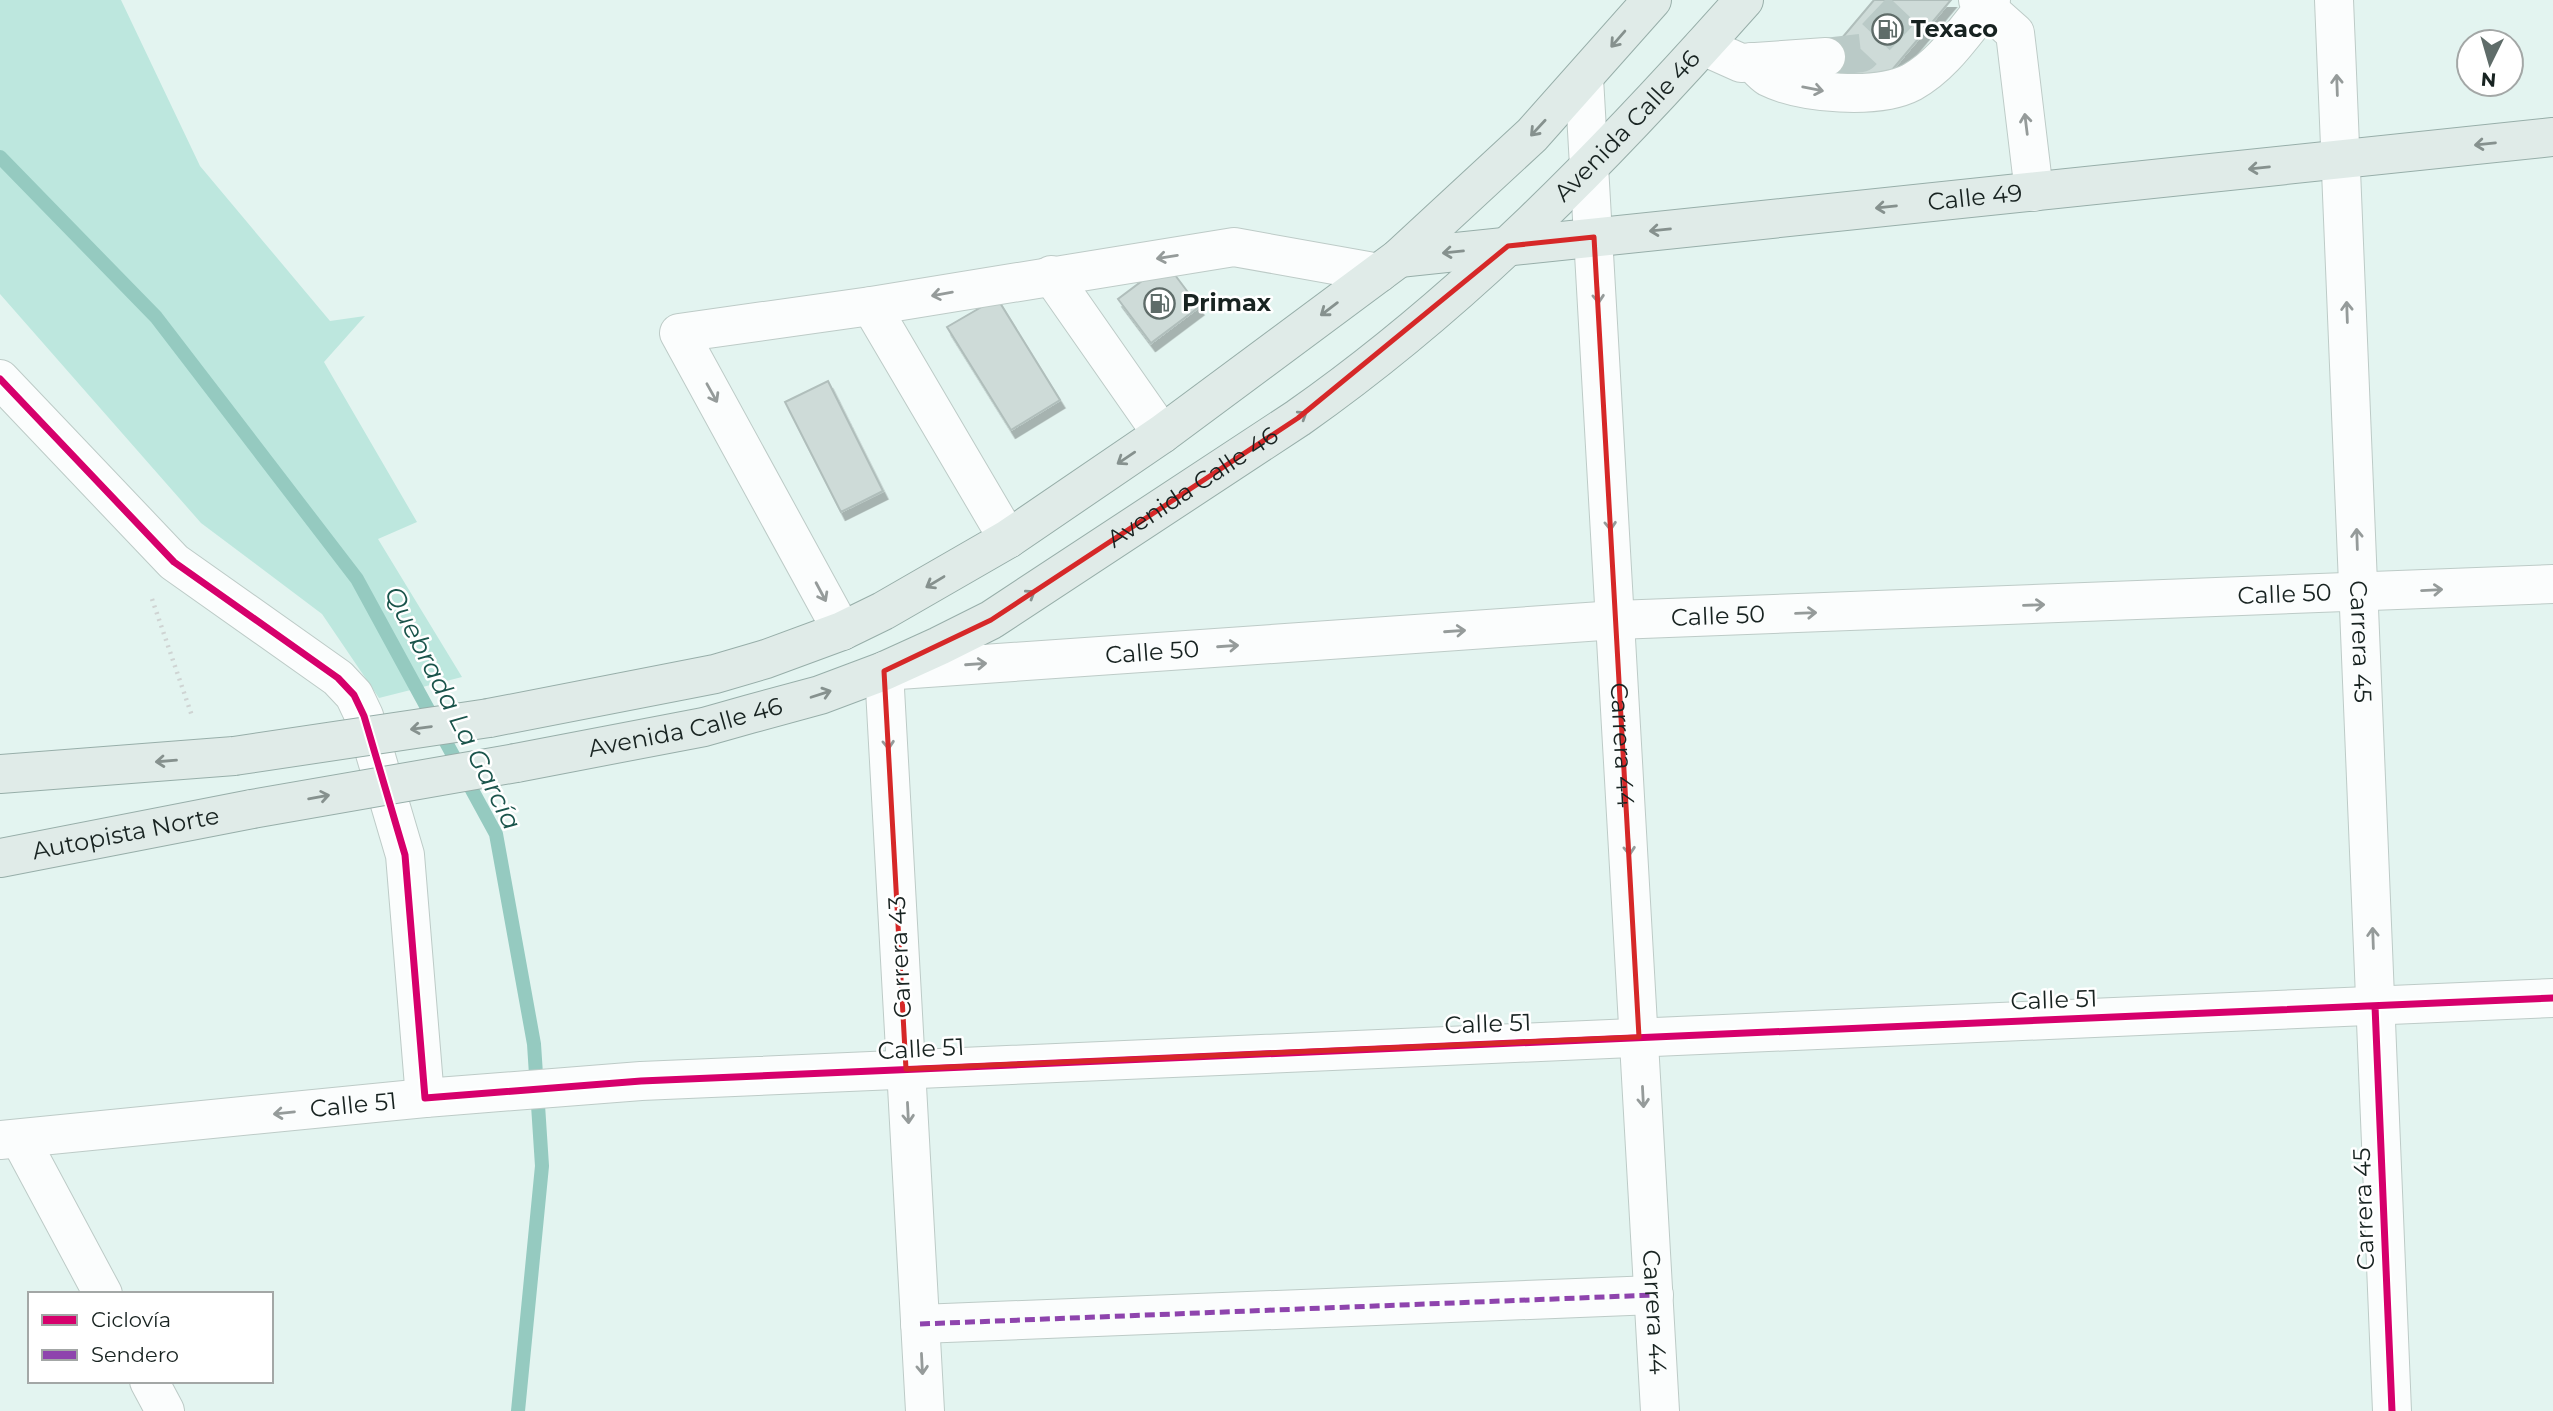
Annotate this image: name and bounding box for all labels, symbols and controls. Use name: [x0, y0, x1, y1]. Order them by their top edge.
fuel station icon: Texaco: [1871, 12, 1905, 46]
place label: Texaco: [1911, 14, 1998, 43]
north arrow: [2455, 28, 2525, 98]
one-way arrow: [1610, 30, 1626, 48]
street label: Avenida Calle 46: [1548, 44, 1706, 207]
text: N: [2480, 67, 2497, 92]
one-way arrow: [2331, 73, 2344, 96]
one-way arrow: [1801, 83, 1824, 96]
one-way arrow: [2019, 113, 2032, 136]
one-way arrow: [1529, 119, 1546, 136]
one-way arrow: [2474, 138, 2497, 151]
one-way arrow: [2248, 161, 2271, 174]
street label: Calle 49: [1926, 178, 2024, 217]
one-way arrow: [1876, 201, 1898, 214]
one-way arrow: [1649, 224, 1672, 237]
one-way arrow: [1442, 246, 1465, 259]
one-way arrow: [1156, 251, 1179, 264]
one-way arrow: [1591, 281, 1604, 304]
fuel station icon: Primax: [1142, 286, 1176, 320]
one-way arrow: [932, 288, 954, 301]
place label: Primax: [1182, 288, 1272, 317]
one-way arrow: [2340, 301, 2353, 324]
one-way arrow: [1321, 302, 1339, 317]
one-way arrow: [705, 382, 719, 402]
one-way arrow: [1288, 411, 1307, 425]
street label: Avenida Calle 46: [1101, 420, 1283, 554]
one-way arrow: [1117, 451, 1136, 466]
one-way arrow: [1604, 508, 1617, 531]
one-way arrow: [2350, 528, 2363, 551]
one-way arrow: [926, 575, 946, 589]
street label: Calle 50: [2237, 578, 2332, 610]
street label: Carrera 45: [2344, 579, 2378, 703]
water label: Quebrada La García: [378, 581, 528, 835]
one-way arrow: [815, 582, 829, 602]
one-way arrow: [2421, 583, 2444, 596]
one-way arrow: [1016, 590, 1036, 604]
one-way arrow: [2022, 598, 2045, 612]
street label: Calle 50: [1670, 599, 1766, 632]
one-way arrow: [1795, 607, 1818, 620]
one-way arrow: [1443, 624, 1466, 637]
street label: Calle 50: [1104, 634, 1200, 670]
one-way arrow: [1216, 639, 1239, 652]
one-way arrow: [965, 657, 987, 670]
street label: Carrera 44: [1604, 682, 1641, 808]
one-way arrow: [810, 686, 832, 699]
street label: Avenida Calle 46: [586, 691, 786, 763]
one-way arrow: [410, 722, 433, 735]
one-way arrow: [881, 727, 894, 750]
one-way arrow: [155, 755, 177, 768]
one-way arrow: [307, 790, 330, 804]
street label: Autopista Norte: [30, 801, 222, 865]
one-way arrow: [1622, 833, 1635, 856]
street label: Carrera 43: [882, 895, 917, 1019]
one-way arrow: [2366, 927, 2379, 950]
street label: Calle 51: [2010, 983, 2098, 1016]
street label: Calle 51: [1444, 1007, 1532, 1040]
street label: Calle 51: [877, 1032, 965, 1065]
one-way arrow: [1637, 1085, 1650, 1107]
street label: Calle 51: [309, 1086, 398, 1123]
one-way arrow: [902, 1101, 915, 1124]
one-way arrow: [273, 1106, 296, 1119]
street label: Carrera 45: [2347, 1147, 2380, 1271]
street label: Carrera 44: [1637, 1249, 1673, 1375]
legend: [28, 1292, 273, 1383]
text: Ciclovía: [91, 1307, 171, 1332]
text: Sendero: [91, 1342, 179, 1367]
one-way arrow: [916, 1352, 929, 1375]

